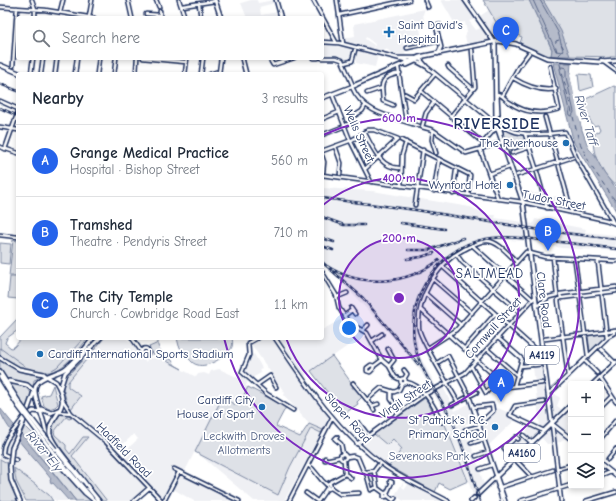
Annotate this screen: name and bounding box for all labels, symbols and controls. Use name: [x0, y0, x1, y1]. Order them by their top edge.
search box: [16, 16, 324, 60]
pin: C: [493, 17, 519, 50]
place label: Saint David's Hospital: [398, 18, 463, 46]
marker: Saint David's Hospital: [383, 26, 395, 38]
icon: search: [30, 27, 52, 49]
text: Search here: [62, 29, 140, 47]
text: Nearby: [32, 89, 83, 108]
text: 3 results: [262, 91, 308, 106]
water label: River Taff: [572, 93, 602, 149]
street label: Wells Street: [340, 104, 378, 165]
text: 600 m: [382, 111, 416, 125]
district label: RIVERSIDE: [454, 115, 540, 133]
place label: The Riverhouse: [480, 136, 558, 150]
marker: The Riverhouse: [561, 138, 571, 148]
text: Grange Medical Practice: [70, 144, 229, 162]
text: A: [41, 153, 49, 168]
text: 560 m: [271, 153, 308, 168]
text: Hospital · Bishop Street: [70, 162, 199, 177]
text: 400 m: [382, 171, 416, 185]
place label: Wynford Hotel: [429, 178, 502, 192]
marker: Wynford Hotel: [505, 180, 515, 190]
street label: Tudor Street: [521, 187, 587, 213]
text: Tramshed: [70, 216, 133, 234]
pin: B: [535, 218, 561, 251]
text: B: [41, 225, 49, 240]
text: 710 m: [274, 225, 308, 240]
text: 200 m: [382, 231, 416, 245]
text: Theatre · Pendyris Street: [70, 234, 207, 249]
district label: SALTMEAD: [456, 266, 524, 281]
street label: Clare Road: [534, 271, 554, 329]
text: The City Temple: [70, 288, 173, 306]
centre of rings: [392, 291, 406, 305]
street label: Cornwall Street: [462, 294, 525, 362]
text: C: [41, 297, 49, 312]
text: 1.1 km: [274, 297, 308, 312]
text: Church · Cowbridge Road East: [70, 306, 239, 321]
your location: [339, 318, 359, 338]
road number: A4119: [525, 346, 559, 364]
place label: Cardiff International Sports Stadium: [48, 347, 233, 361]
marker: Cardiff International Sports Stadium: [35, 349, 45, 359]
pin: A: [488, 369, 514, 402]
street label: Virgil Street: [376, 376, 434, 421]
map controls: [568, 381, 604, 489]
button: +: [568, 381, 604, 417]
street label: Sloper Road: [322, 390, 374, 446]
place label: Cardiff City House of Sport: [177, 393, 255, 421]
marker: Cardiff City House of Sport: [257, 402, 267, 412]
place label: St Patrick's R.C. Primary School: [408, 413, 487, 441]
button: −: [568, 417, 604, 453]
street label: Hadfield Road: [94, 420, 154, 480]
marker: St Patrick's R.C. Primary School: [490, 422, 500, 432]
water label: River Ely: [23, 428, 67, 476]
park label: Leckwith Droves Allotments: [203, 429, 285, 457]
road number: A4160: [504, 444, 540, 462]
park label: Sevenoaks Park: [389, 449, 469, 463]
button: layers: [568, 453, 604, 489]

